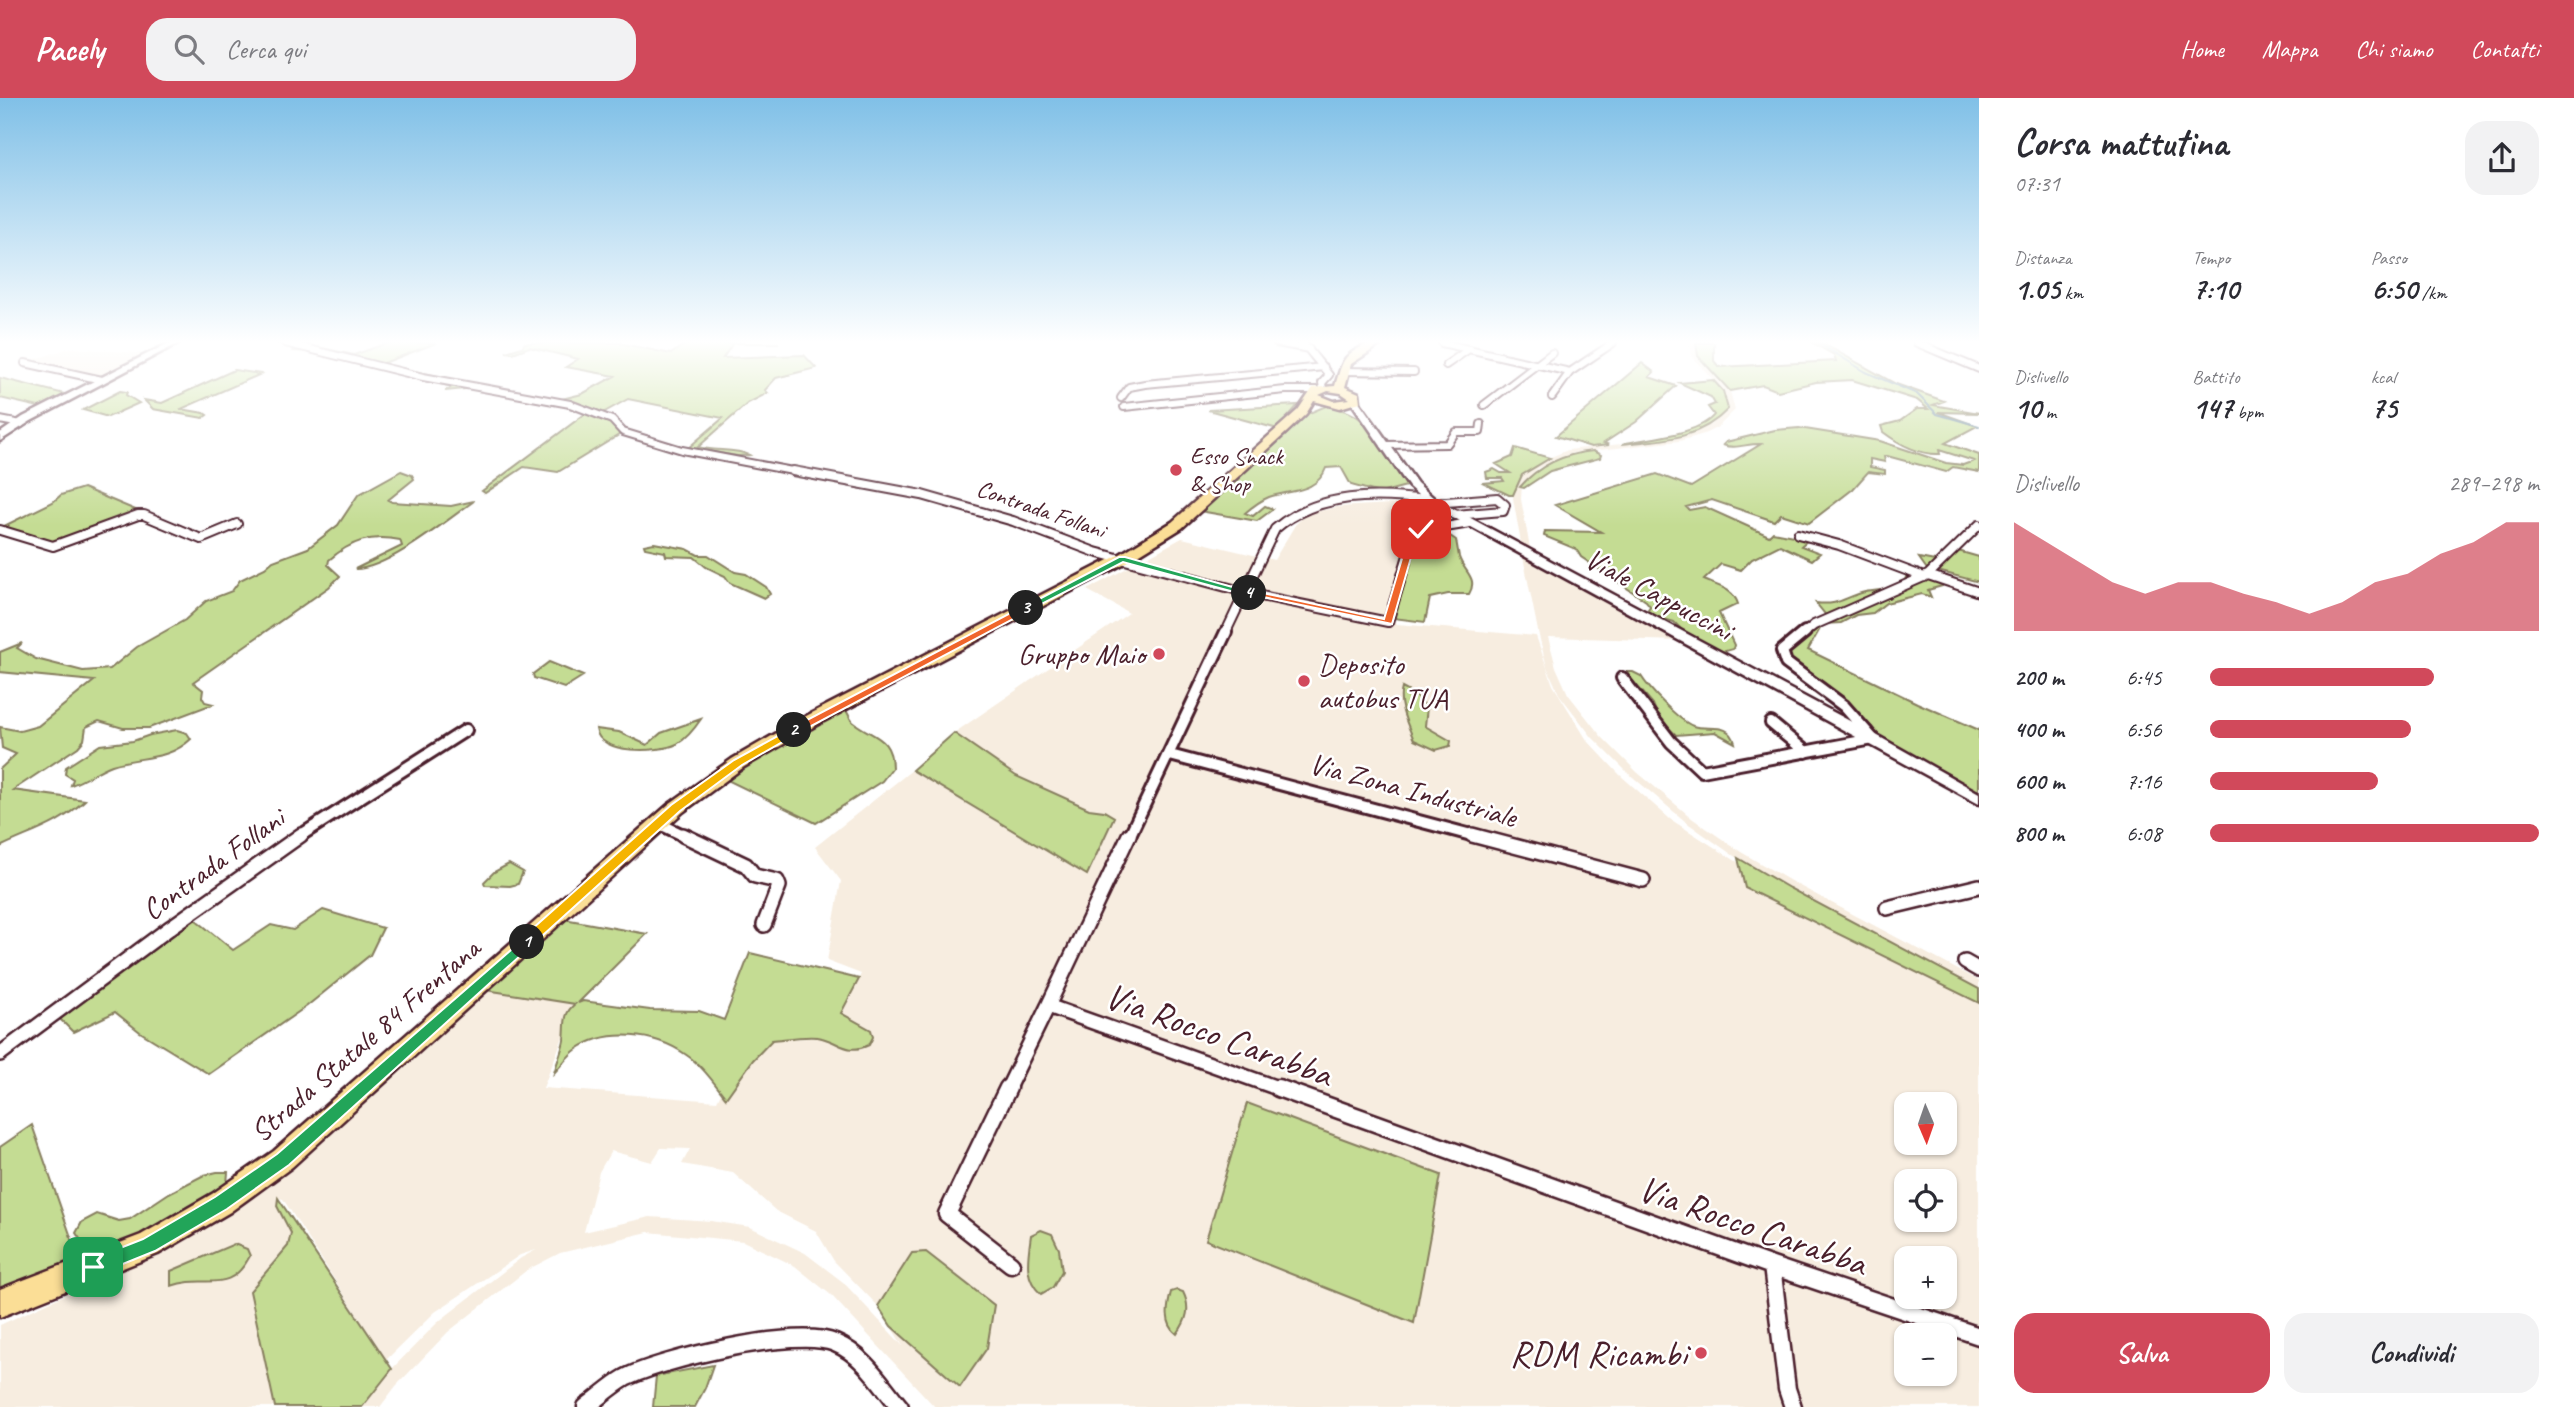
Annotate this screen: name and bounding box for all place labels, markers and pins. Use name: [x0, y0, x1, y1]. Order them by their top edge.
place label: Esso Snack & Shop: [1190, 441, 1285, 499]
marker: Esso Snack & Shop: [1168, 462, 1184, 478]
pin: [1391, 499, 1451, 559]
pin: 4: [1232, 575, 1266, 610]
pin: 3: [1009, 590, 1044, 626]
place label: Gruppo Maio: [1018, 635, 1148, 673]
place label: Deposito autobus TUA: [1318, 645, 1449, 717]
marker: Gruppo Maio: [1151, 646, 1167, 662]
marker: Deposito autobus TUA: [1296, 673, 1312, 689]
pin: 2: [776, 712, 812, 748]
pin: 1: [510, 924, 544, 960]
pin: [63, 1237, 123, 1297]
place label: RDM Ricambi: [1510, 1330, 1692, 1377]
marker: RDM Ricambi: [1693, 1345, 1709, 1361]

